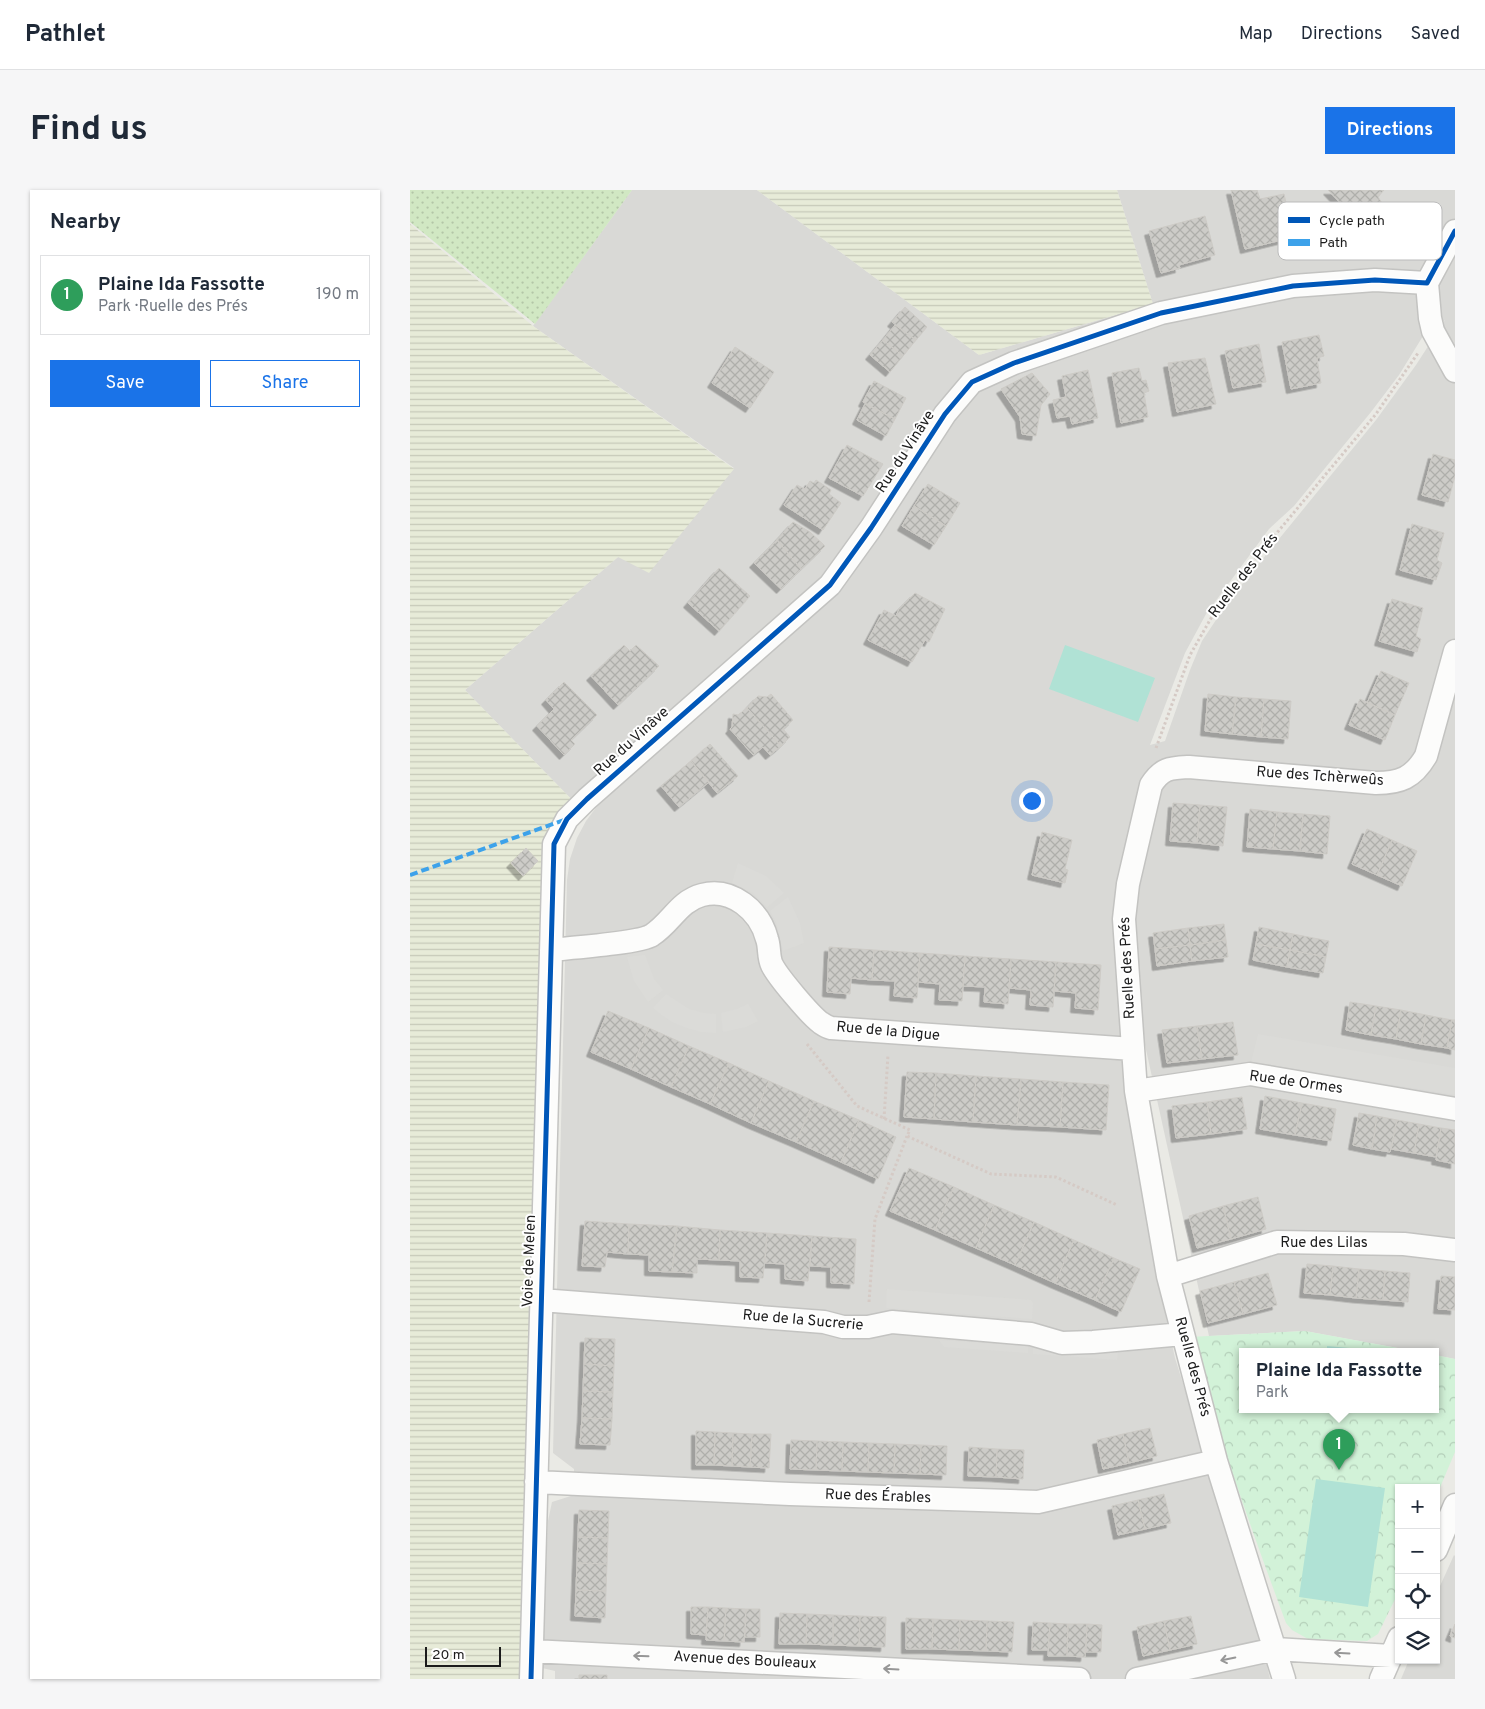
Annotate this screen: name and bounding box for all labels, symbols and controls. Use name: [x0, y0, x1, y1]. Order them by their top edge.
text: Pathlet: [25, 20, 106, 50]
text: Map: [1239, 23, 1273, 46]
text: Directions: [1301, 23, 1383, 46]
text: Saved: [1411, 23, 1460, 46]
button: Directions: [1325, 107, 1455, 154]
text: Find us: [30, 108, 148, 152]
legend: [1278, 202, 1442, 260]
text: Nearby: [50, 209, 121, 236]
text: Cycle path: [1319, 213, 1385, 230]
text: Path: [1319, 235, 1348, 252]
text: Plaine Ida Fassotte: [98, 273, 265, 297]
text: 1: [64, 285, 70, 305]
text: 190 m: [316, 285, 359, 305]
text: Park · Ruelle des Prés: [98, 297, 248, 317]
button: Save: [50, 360, 200, 407]
button: Share: [210, 360, 360, 407]
street label: Rue du Vinâve: [872, 407, 940, 497]
street label: Ruelle des Prés: [1205, 530, 1283, 622]
street label: Rue du Vinâve: [590, 703, 674, 781]
street label: Rue des Tchèrweûs: [1256, 763, 1384, 791]
your location: [1019, 788, 1045, 814]
street label: Ruelle des Prés: [1116, 916, 1140, 1020]
street label: Rue de la Digue: [835, 1018, 941, 1046]
street label: Rue de Ormes: [1248, 1067, 1344, 1099]
street label: Voie de Melen: [519, 1214, 541, 1308]
street label: Rue des Lilas: [1280, 1234, 1368, 1253]
street label: Rue de la Sucrerie: [742, 1306, 864, 1336]
street label: Ruelle des Prés: [1170, 1315, 1214, 1419]
popup: [1239, 1348, 1439, 1413]
text: Plaine Ida Fassotte: [1256, 1359, 1422, 1383]
text: Park: [1256, 1383, 1289, 1403]
pin: 1: [1323, 1429, 1355, 1470]
map controls: [1395, 1484, 1440, 1664]
button: +: [1395, 1484, 1440, 1529]
street label: Rue des Érables: [825, 1485, 931, 1508]
button: −: [1395, 1529, 1440, 1574]
button: locate: [1395, 1574, 1440, 1619]
button: layers: [1395, 1619, 1440, 1664]
scale bar: [425, 1644, 501, 1667]
text: 20 m: [432, 1647, 465, 1664]
street label: Avenue des Bouleaux: [673, 1648, 817, 1674]
one-way arrow: [1335, 1648, 1351, 1657]
one-way arrow: [633, 1651, 649, 1660]
one-way arrow: [1220, 1655, 1236, 1664]
one-way arrow: [883, 1665, 899, 1674]

